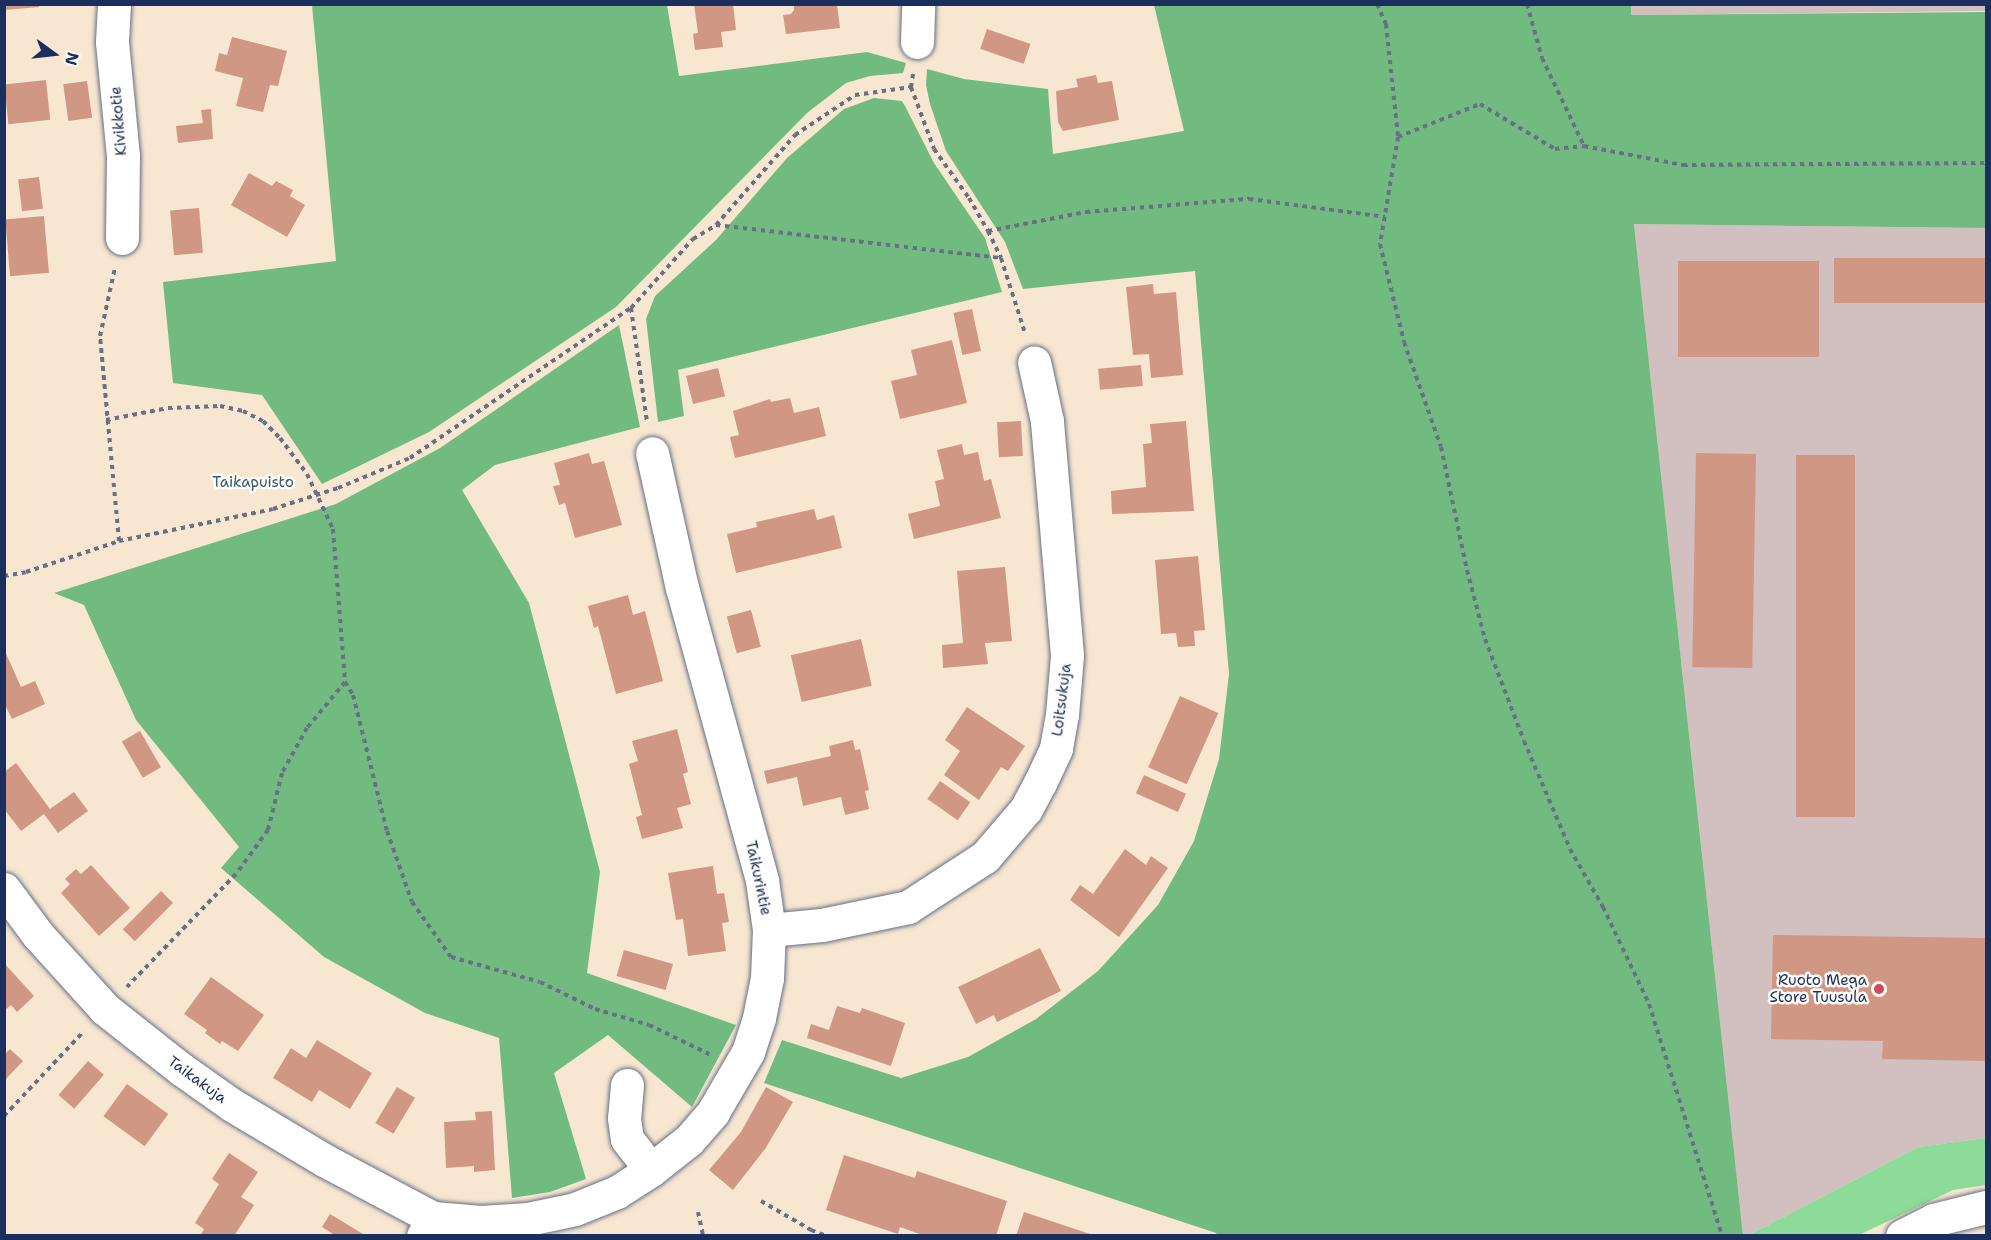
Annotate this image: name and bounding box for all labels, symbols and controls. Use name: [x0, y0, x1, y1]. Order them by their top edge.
north arrow: [24, 24, 84, 84]
text: N: [60, 50, 84, 68]
street label: Kivikkotie: [107, 86, 131, 156]
park label: Taikapuisto: [212, 474, 294, 492]
street label: Loitsukuja: [1049, 663, 1075, 737]
street label: Taikurintie: [741, 839, 775, 917]
place label: Ruoto Mega Store Tuusula: [1769, 971, 1867, 1006]
marker: Ruoto Mega Store Tuusula: [1872, 982, 1886, 996]
street label: Taikakuja: [164, 1053, 230, 1107]

